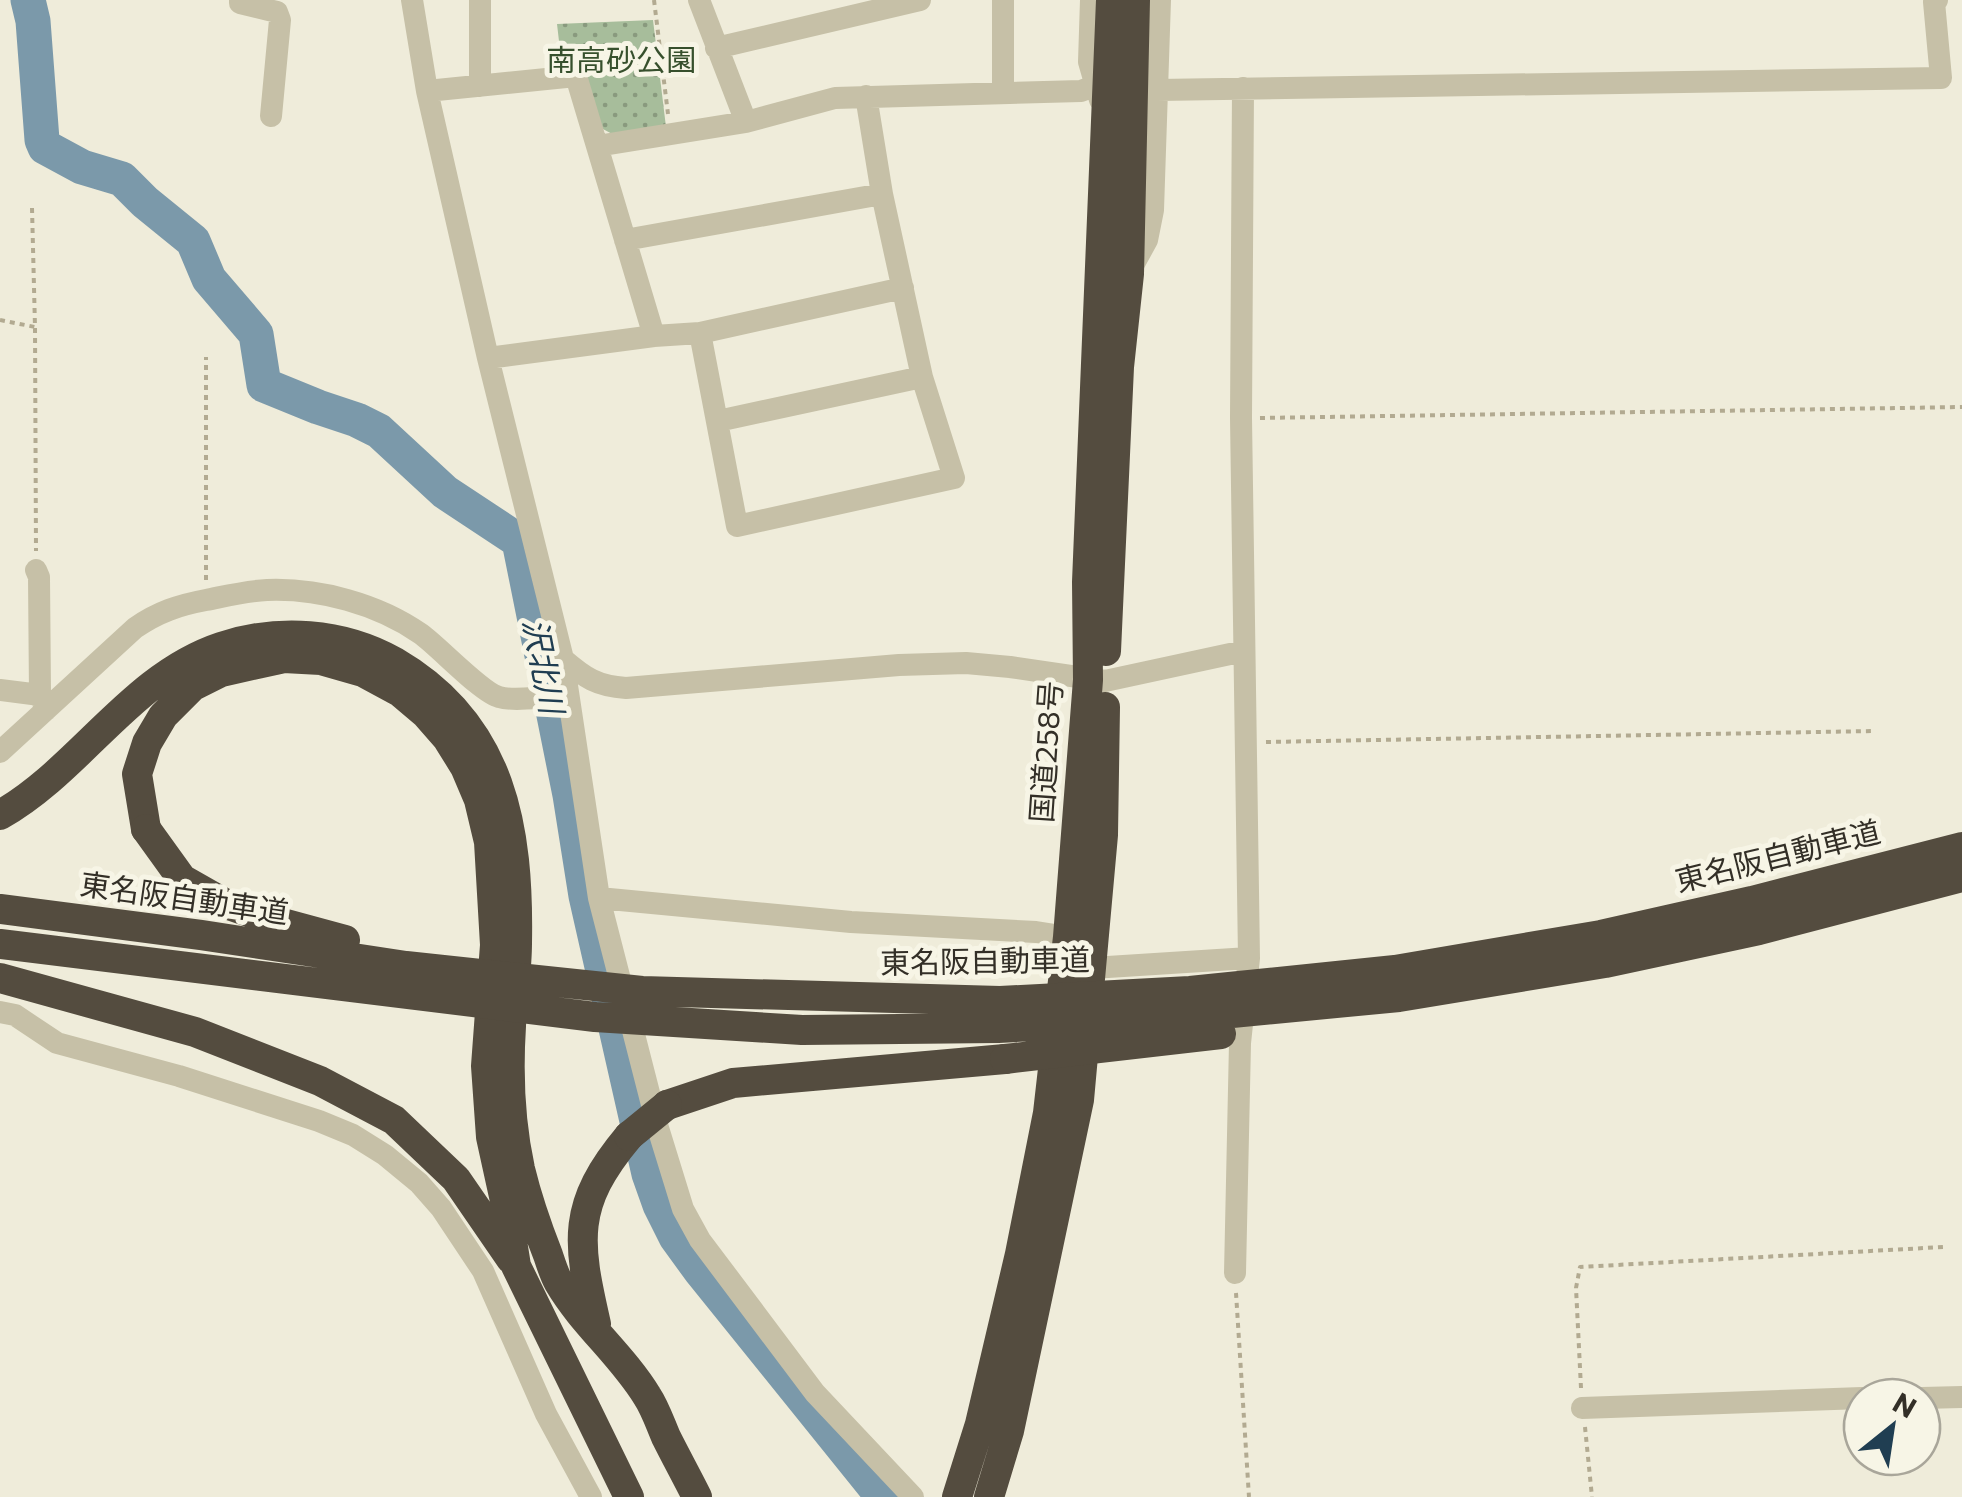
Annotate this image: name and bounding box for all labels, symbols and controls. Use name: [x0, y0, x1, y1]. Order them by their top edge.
park label: 南高砂公園: [546, 40, 696, 77]
water label: 沢北川: [516, 615, 574, 719]
street label: 国道258号: [1021, 680, 1068, 824]
street label: 東名阪自動車道: [1671, 811, 1884, 898]
street label: 東名阪自動車道: [78, 864, 291, 929]
street label: 東名阪自動車道: [880, 939, 1090, 980]
north arrow: [1842, 1377, 1942, 1477]
text: N: [1887, 1385, 1923, 1424]

